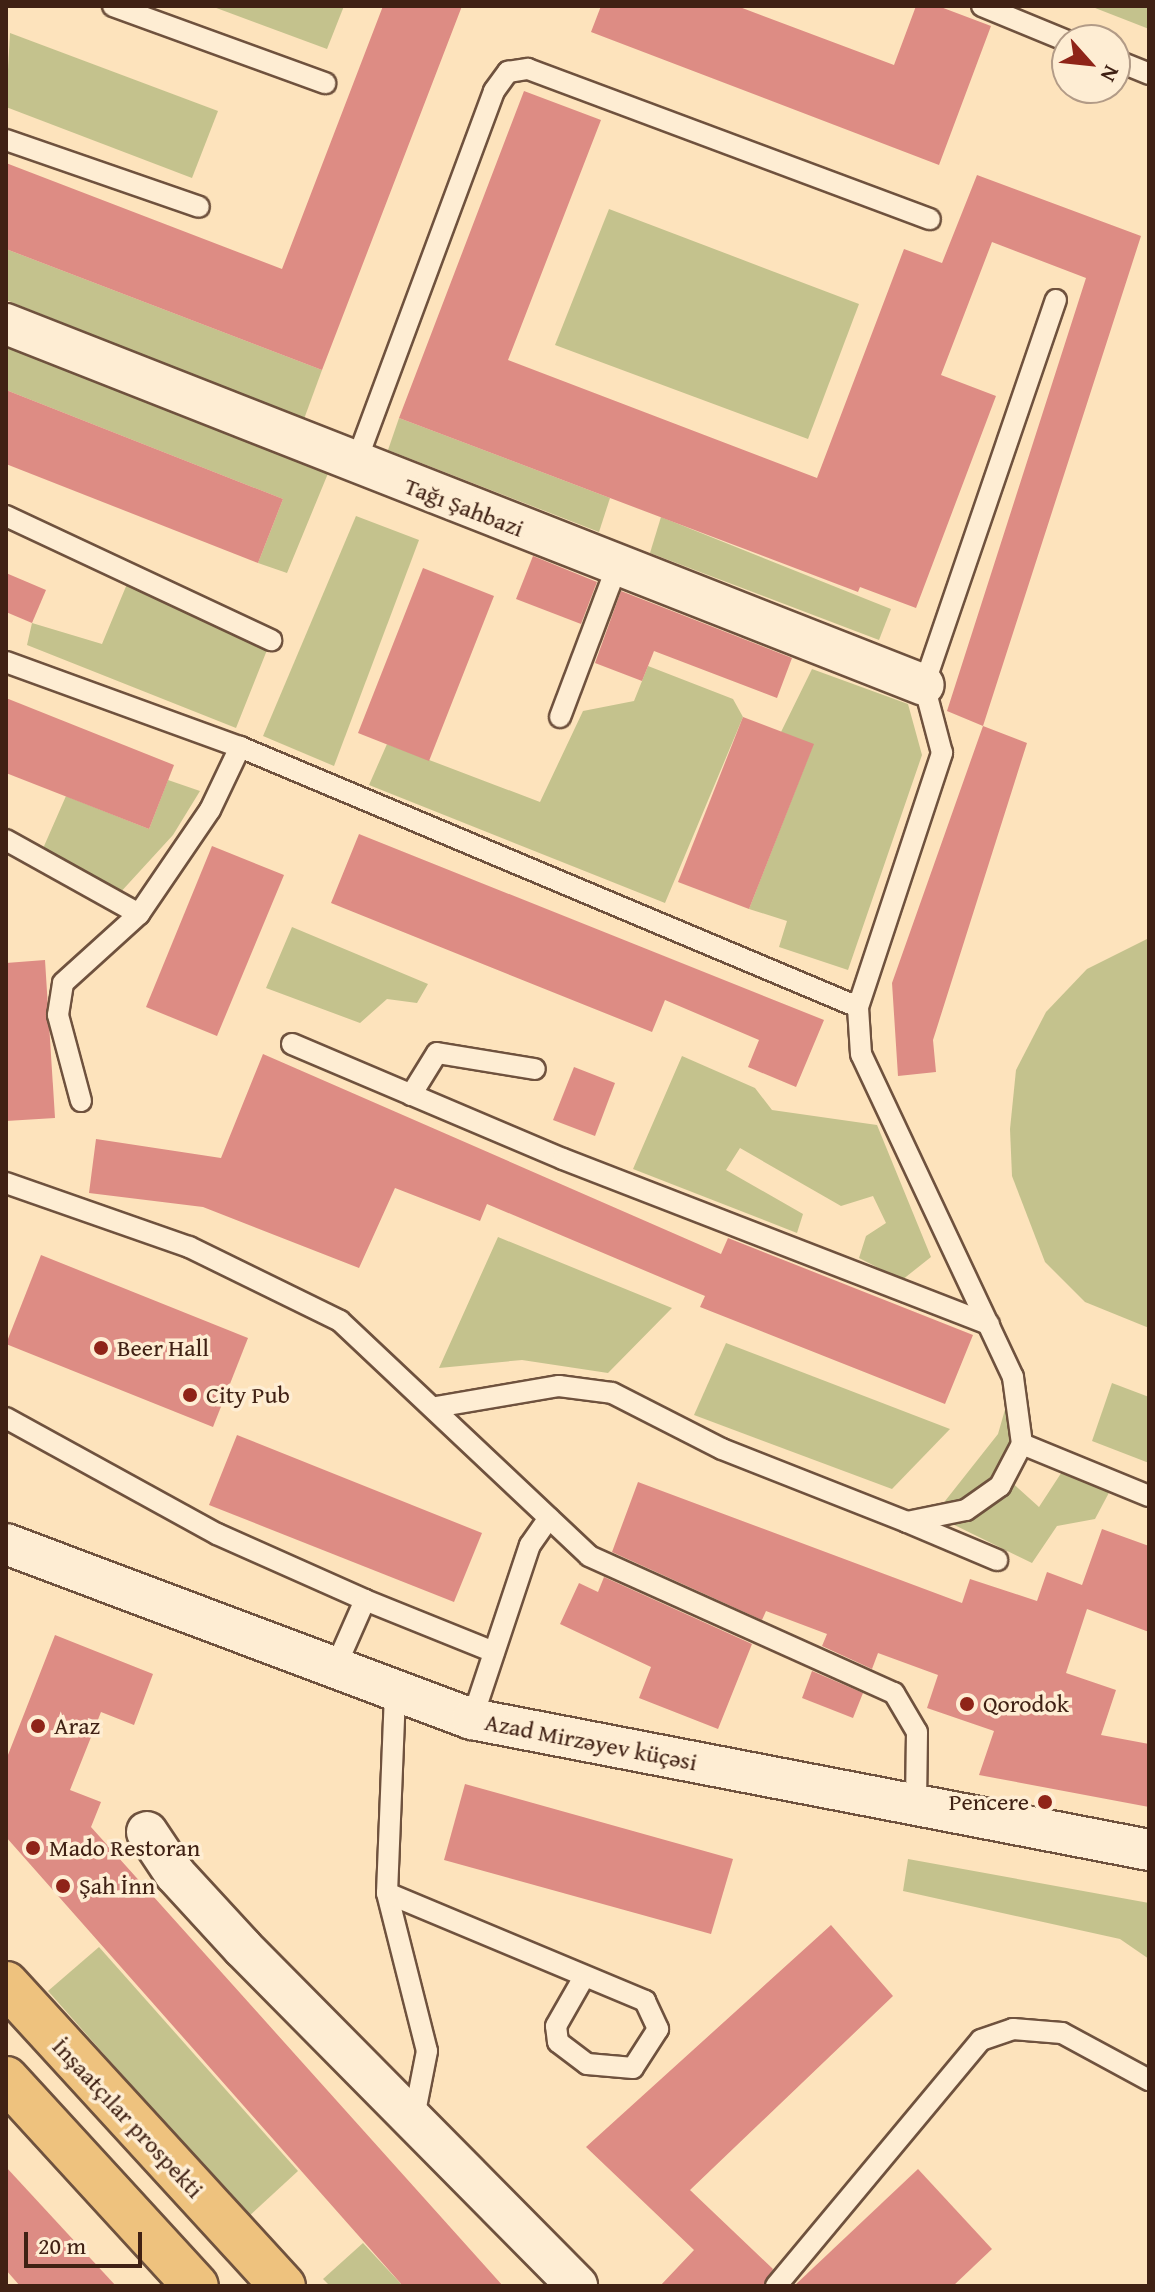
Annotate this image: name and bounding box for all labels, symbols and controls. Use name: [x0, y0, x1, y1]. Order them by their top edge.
north arrow: [1051, 24, 1131, 104]
text: N: [1093, 60, 1128, 88]
street label: Tağı Şahbazi: [400, 471, 528, 543]
place label: Beer Hall: [117, 1334, 209, 1362]
marker: Beer Hall: [92, 1339, 110, 1357]
place label: City Pub: [206, 1381, 290, 1409]
marker: City Pub: [181, 1386, 199, 1404]
place label: Qorodok: [983, 1690, 1069, 1718]
marker: Qorodok: [958, 1695, 976, 1713]
street label: Azad Mirzəyev küçəsi: [482, 1707, 700, 1777]
place label: Araz: [54, 1712, 100, 1740]
marker: Araz: [29, 1717, 47, 1735]
place label: Pencere: [949, 1788, 1029, 1816]
marker: Pencere: [1036, 1793, 1054, 1811]
place label: Mado Restoran: [49, 1834, 200, 1862]
marker: Mado Restoran: [24, 1839, 42, 1857]
place label: Şah İnn: [79, 1872, 155, 1900]
marker: Şah İnn: [54, 1877, 72, 1895]
street label: İnşaatçılar prospekti: [47, 2032, 209, 2204]
scale bar: [28, 2216, 146, 2266]
text: 20 m: [38, 2228, 86, 2263]

